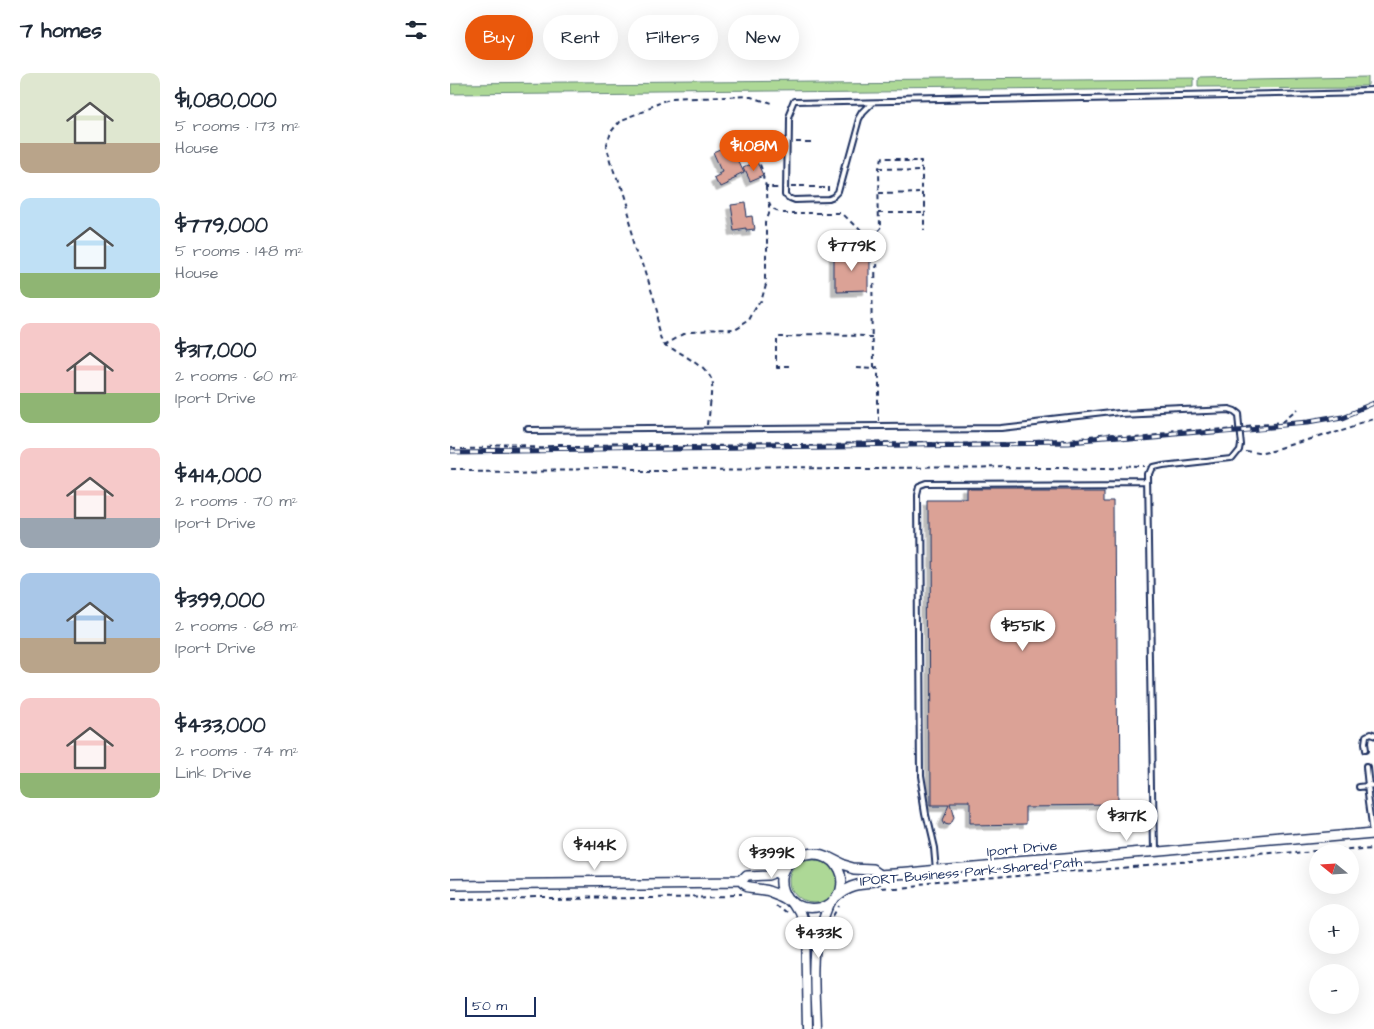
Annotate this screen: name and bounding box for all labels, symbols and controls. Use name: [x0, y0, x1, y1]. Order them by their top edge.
chip: Buy: [465, 15, 533, 60]
chip: Rent: [543, 15, 618, 60]
chip: Filters: [628, 15, 718, 60]
chip: New: [728, 15, 799, 60]
text: 7 homes: [20, 16, 102, 45]
icon: filters: [402, 16, 430, 44]
text: $1,080,000: [175, 86, 277, 115]
icon: home: [60, 93, 120, 153]
text: 5 rooms · 173 m²: [175, 115, 300, 137]
pin: $1.08M: [713, 130, 795, 172]
text: $1.08M: [731, 135, 777, 157]
text: House: [175, 137, 219, 159]
text: $779,000: [175, 211, 268, 240]
icon: home: [60, 218, 120, 278]
pin: $779K: [817, 230, 887, 272]
text: $779K: [828, 235, 876, 257]
text: 5 rooms · 148 m²: [175, 240, 303, 262]
text: House: [175, 262, 219, 284]
text: $317,000: [175, 336, 256, 365]
icon: home: [60, 343, 120, 403]
text: 2 rooms · 60 m²: [175, 365, 298, 387]
text: Iport Drive: [175, 387, 256, 409]
text: $414,000: [175, 461, 261, 490]
icon: home: [60, 468, 120, 528]
text: 2 rooms · 70 m²: [175, 490, 298, 512]
text: Iport Drive: [175, 512, 256, 534]
text: $399,000: [175, 586, 265, 615]
icon: home: [60, 593, 120, 653]
pin: $551K: [988, 610, 1058, 652]
text: 2 rooms · 68 m²: [175, 615, 298, 637]
text: $551K: [1001, 615, 1045, 637]
text: Iport Drive: [175, 637, 256, 659]
text: $433,000: [175, 711, 266, 740]
icon: home: [60, 718, 120, 778]
text: 2 rooms · 74 m²: [175, 740, 299, 762]
text: Link Drive: [175, 762, 251, 784]
pin: $317K: [1092, 800, 1162, 842]
text: $317K: [1108, 805, 1146, 827]
pin: $414K: [560, 828, 630, 871]
text: $414K: [574, 834, 616, 856]
pin: $399K: [737, 836, 807, 879]
street label: Iport Drive: [986, 836, 1058, 862]
text: $399K: [750, 842, 794, 864]
north arrow: [1309, 844, 1359, 894]
map controls: [1309, 844, 1359, 1014]
street label: IPORT Business Park Shared Path: [859, 852, 1083, 892]
button: +: [1309, 904, 1359, 954]
pin: $433K: [784, 916, 854, 959]
text: $433K: [796, 922, 842, 944]
button: −: [1309, 964, 1359, 1014]
scale bar: [465, 994, 536, 1017]
text: 50 m: [472, 996, 507, 1016]

